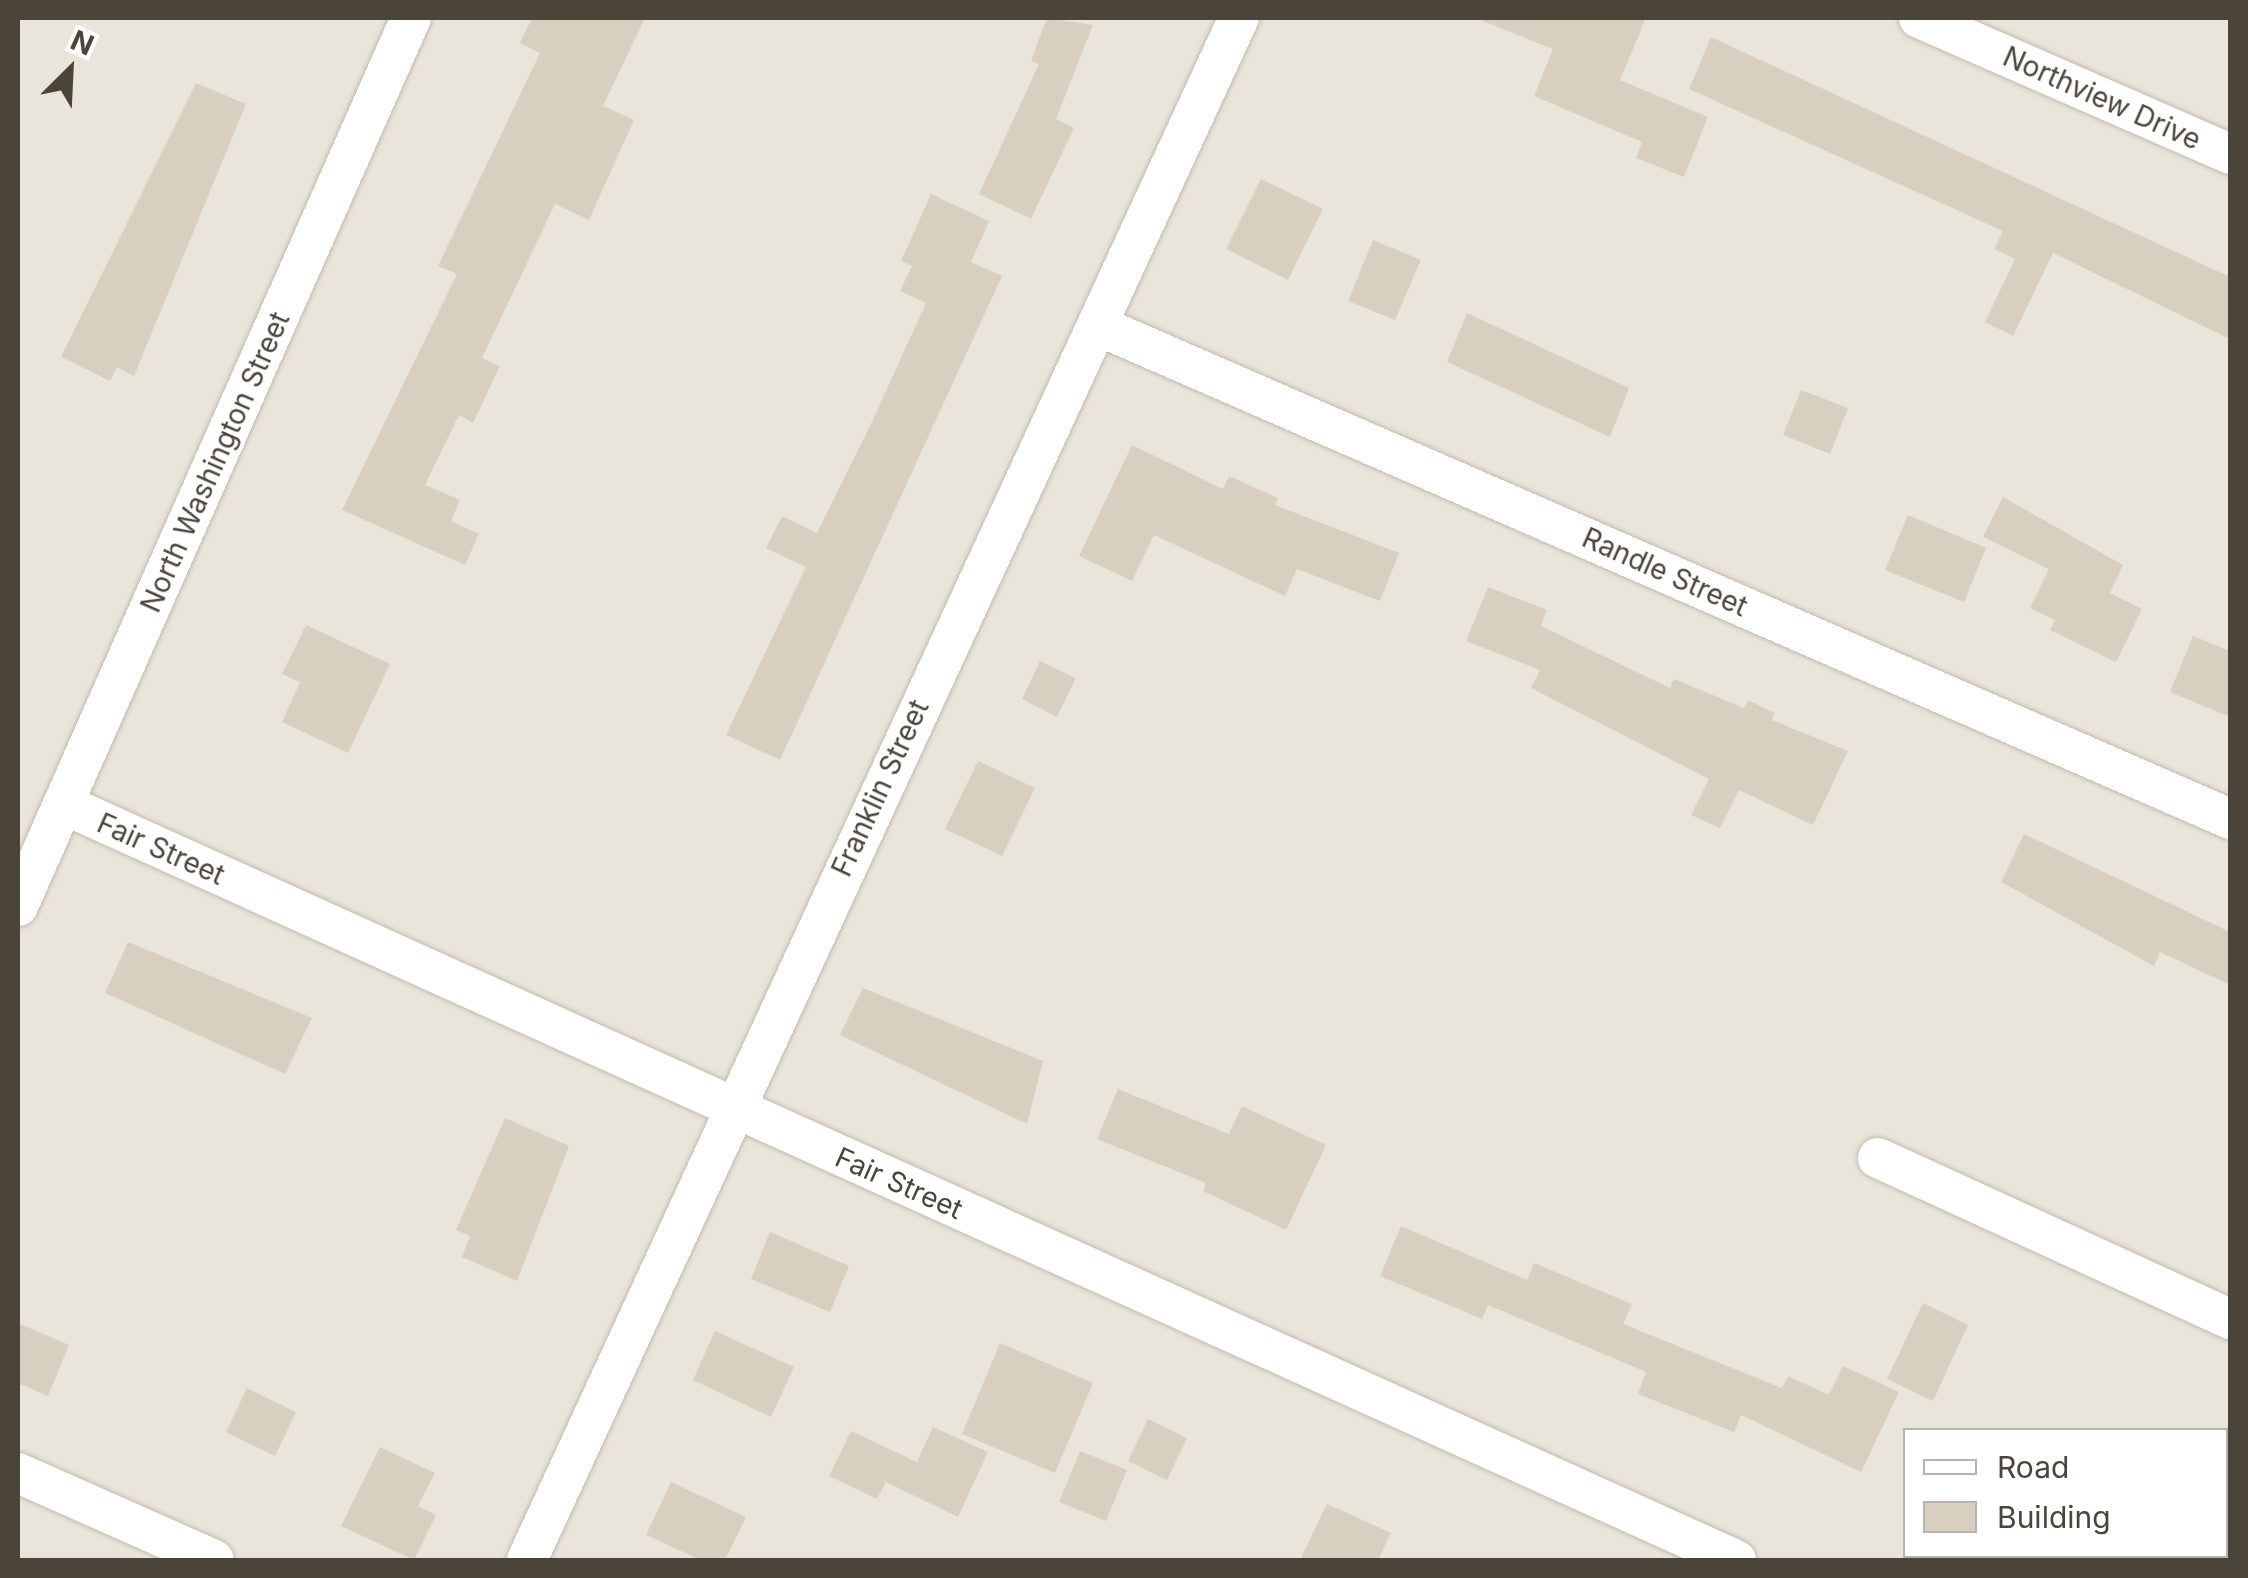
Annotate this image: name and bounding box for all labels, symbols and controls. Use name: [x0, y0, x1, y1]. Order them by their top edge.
north arrow: [20, 20, 120, 120]
text: N: [66, 23, 99, 62]
street label: Northview Drive: [1998, 39, 2206, 157]
street label: North Washington Street: [134, 307, 296, 617]
street label: Randle Street: [1577, 521, 1753, 623]
street label: Franklin Street: [824, 694, 936, 882]
street label: Fair Street: [92, 806, 230, 892]
street label: Fair Street: [830, 1140, 968, 1226]
legend: [1903, 1428, 2228, 1558]
text: Road: [1997, 1449, 2069, 1485]
text: Building: [1997, 1499, 2111, 1535]

